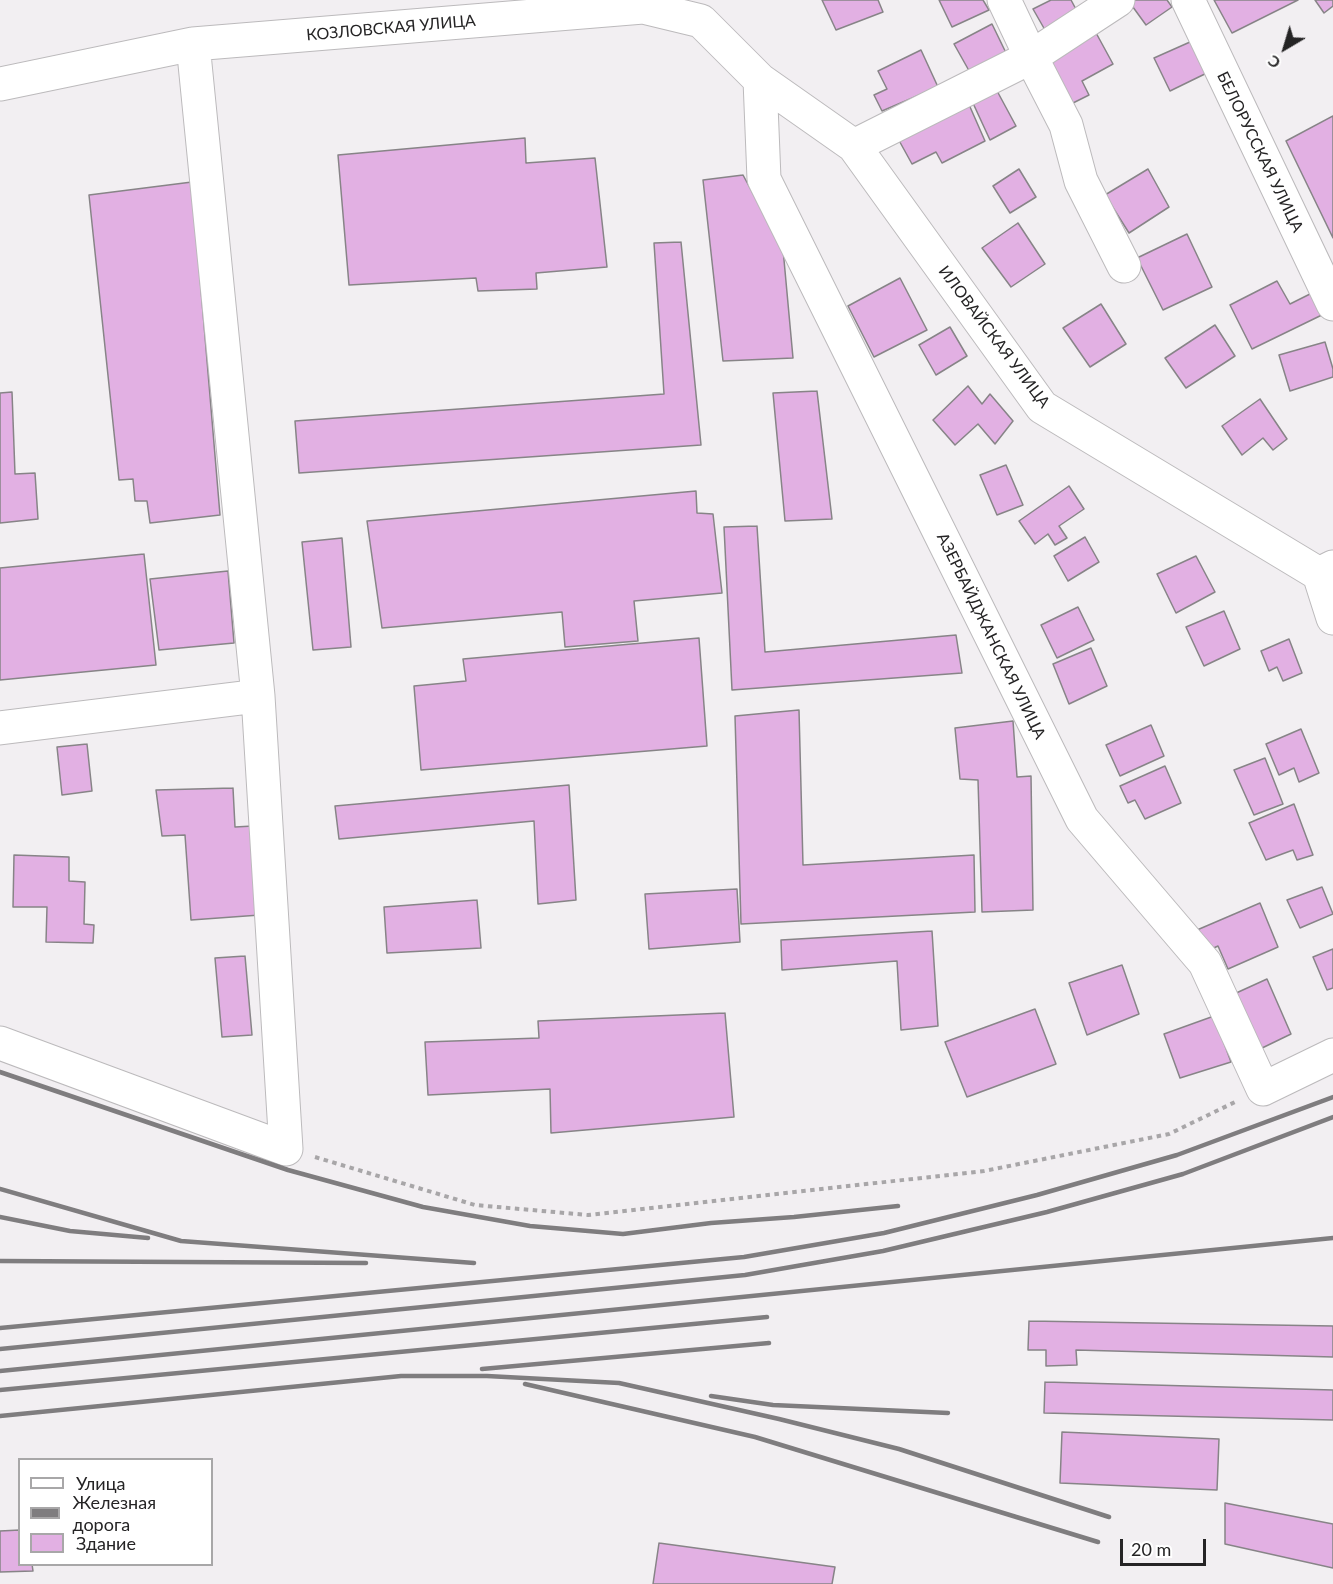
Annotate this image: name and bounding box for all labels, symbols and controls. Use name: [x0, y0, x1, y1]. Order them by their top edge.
street label: КОЗЛОВСКАЯ УЛИЦА: [306, 11, 476, 45]
north arrow: [1255, 18, 1315, 78]
text: С: [1264, 52, 1284, 73]
street label: БЕЛОРУССКАЯ УЛИЦА: [1213, 69, 1307, 235]
street label: ИЛОВАЙСКАЯ УЛИЦА: [934, 262, 1054, 412]
street label: АЗЕРБАЙДЖАНСКАЯ УЛИЦА: [933, 530, 1049, 742]
legend: [18, 1458, 213, 1566]
text: Улица: [76, 1472, 126, 1494]
text: Железная дорога: [72, 1491, 156, 1535]
scale bar: [1123, 1527, 1208, 1565]
text: Здание: [76, 1532, 136, 1554]
text: 20 m: [1131, 1538, 1171, 1560]

